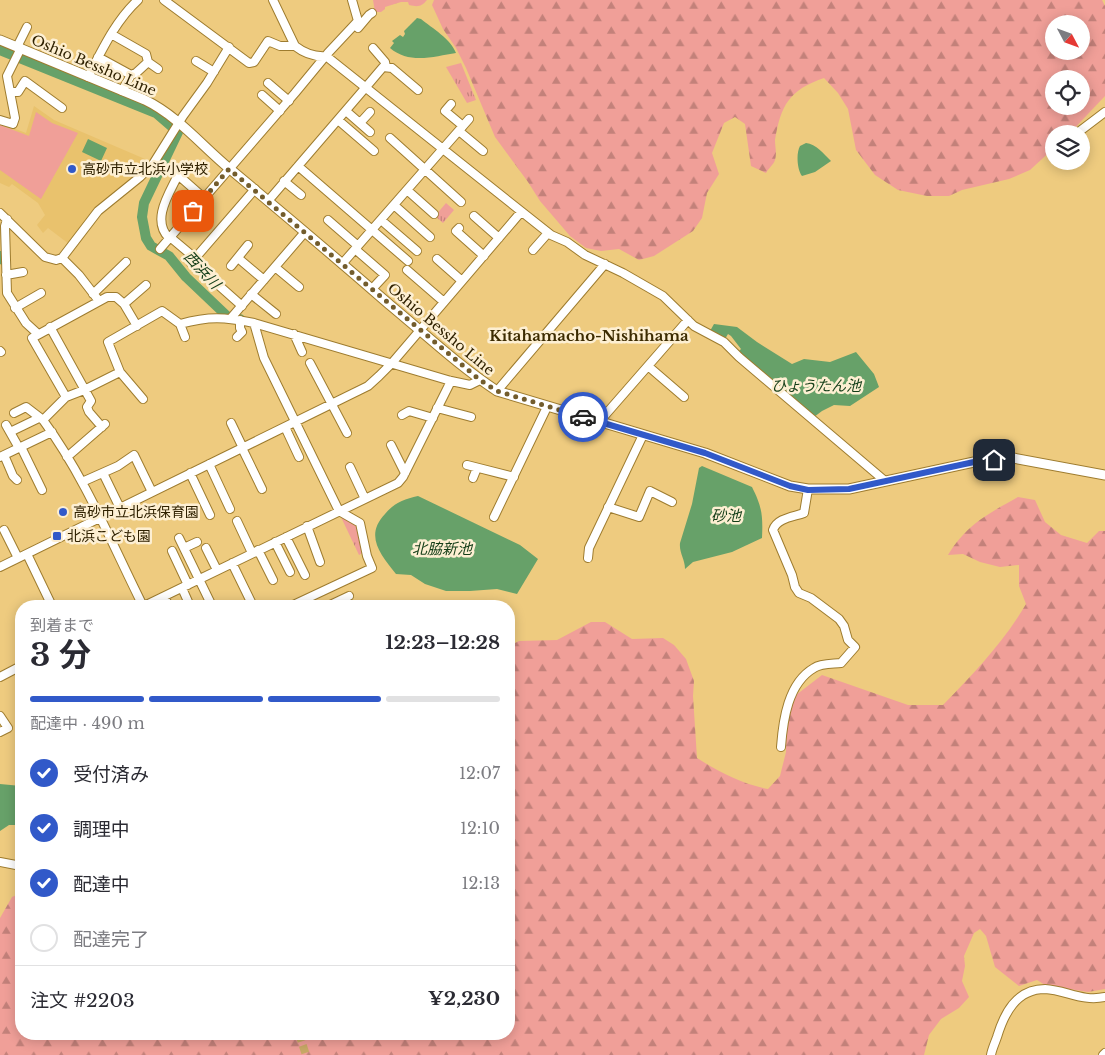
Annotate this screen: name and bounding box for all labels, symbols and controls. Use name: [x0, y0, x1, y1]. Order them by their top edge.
north arrow: [1045, 15, 1090, 60]
map controls: [1045, 15, 1090, 170]
street label: Oshio Bessho Line: [29, 31, 159, 99]
button: locate: [1045, 70, 1090, 115]
button: layers: [1045, 125, 1090, 170]
place label: 高砂市立北浜小学校: [82, 160, 208, 178]
marker: 高砂市立北浜小学校: [66, 163, 78, 175]
pin: [172, 190, 214, 232]
icon: bag: [179, 197, 207, 225]
water label: 西浜川: [180, 247, 226, 294]
street label: Oshio Bessho Line: [384, 279, 498, 379]
district label: Kitahamacho-Nishihama: [489, 326, 689, 345]
water label: ひょうたん池: [771, 376, 863, 395]
courier: [558, 392, 608, 442]
icon: car: [569, 403, 597, 431]
pin: [973, 439, 1015, 481]
icon: home: [980, 446, 1008, 474]
place label: 高砂市立北浜保育園: [73, 503, 199, 521]
marker: 高砂市立北浜保育園: [57, 506, 69, 518]
water label: 砂池: [711, 506, 743, 525]
place label: 北浜こども園: [67, 527, 151, 545]
marker: 北浜こども園: [51, 530, 63, 542]
water label: 北脇新池: [412, 539, 474, 558]
text: 到着まで: [30, 615, 94, 635]
text: 12:23–12:28: [385, 631, 500, 654]
text: 3 分: [30, 635, 91, 675]
text: 配達中 · 490 m: [30, 713, 145, 733]
icon: check: [30, 759, 58, 787]
text: 受付済み: [73, 763, 149, 786]
text: 12:07: [459, 763, 500, 783]
icon: check: [30, 814, 58, 842]
text: 調理中: [73, 818, 130, 841]
text: 12:10: [460, 818, 500, 838]
icon: check: [30, 869, 58, 897]
text: 配達中: [73, 873, 130, 896]
text: 12:13: [461, 873, 500, 893]
text: 配達完了: [73, 928, 149, 951]
text: ¥2,230: [428, 987, 500, 1010]
text: 注文 #2203: [30, 989, 135, 1012]

